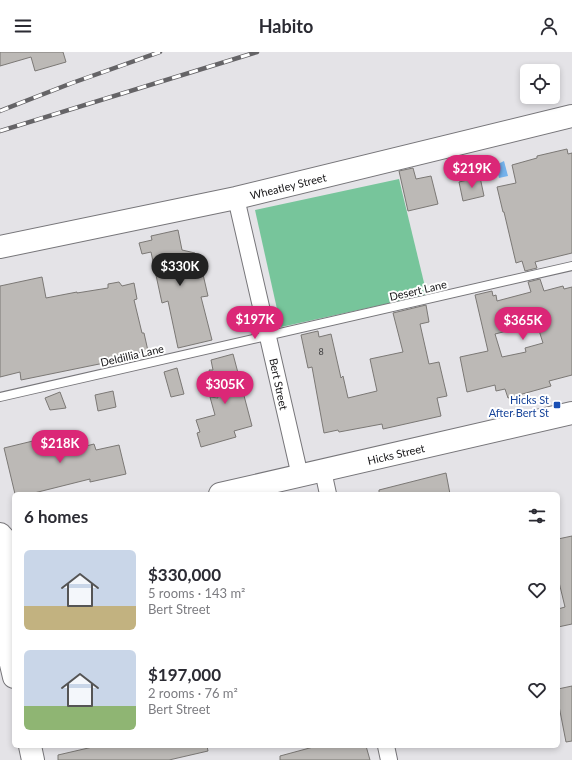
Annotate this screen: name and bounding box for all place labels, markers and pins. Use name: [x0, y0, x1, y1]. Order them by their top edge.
pin: $219K: [444, 155, 500, 189]
pin: $330K: [152, 253, 208, 287]
pin: $197K: [227, 306, 283, 340]
pin: $365K: [495, 307, 551, 341]
pin: $305K: [197, 371, 253, 405]
place label: Hicks St After Bert St: [489, 393, 549, 419]
marker: Hicks St After Bert St: [552, 400, 562, 410]
pin: $218K: [32, 430, 88, 464]

